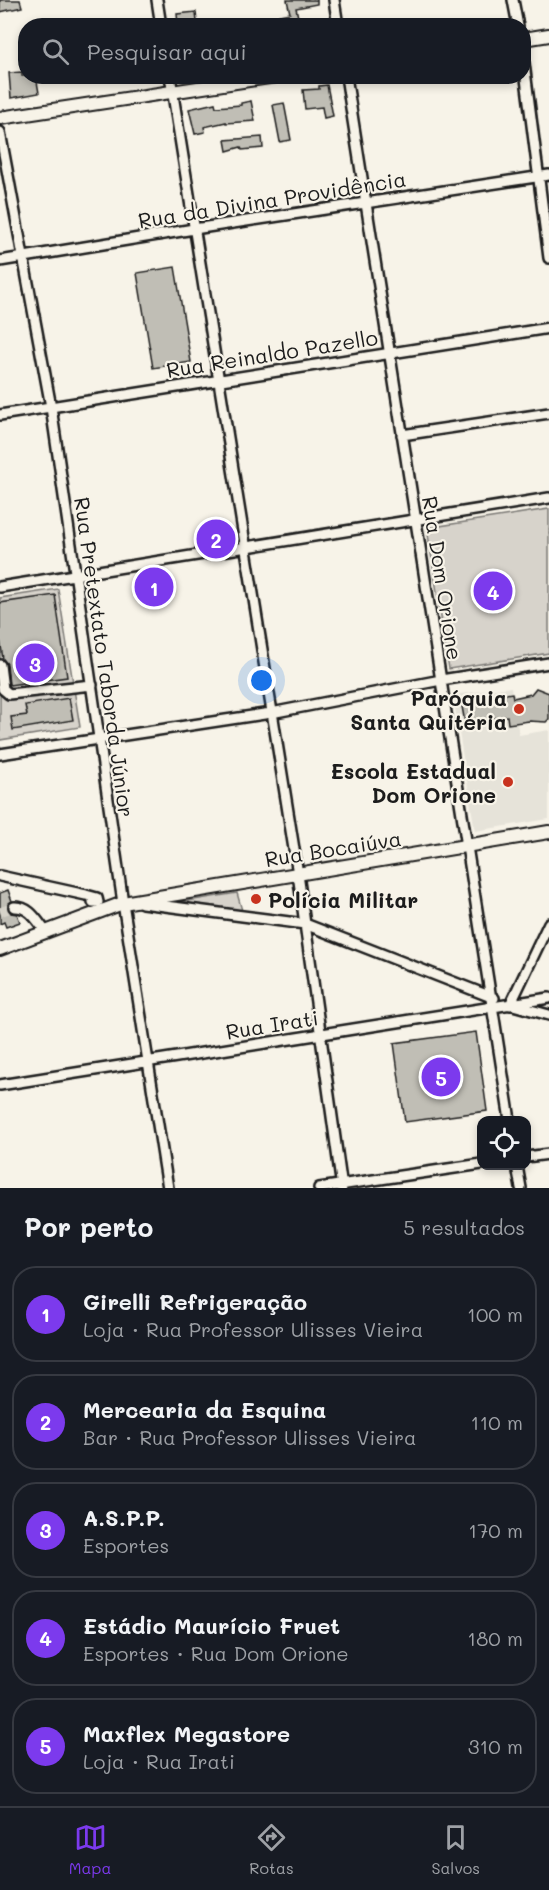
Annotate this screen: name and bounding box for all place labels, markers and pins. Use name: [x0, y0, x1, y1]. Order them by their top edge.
pin: 2: [196, 516, 236, 562]
pin: 1: [134, 564, 174, 610]
pin: 4: [474, 568, 512, 614]
pin: 3: [15, 640, 54, 686]
place label: Paróquia Santa Quitéria: [350, 684, 507, 735]
marker: Paróquia Santa Quitéria: [512, 702, 526, 716]
place label: Escola Estadual Dom Orione: [330, 757, 496, 808]
marker: Escola Estadual Dom Orione: [501, 775, 515, 789]
place label: Polícia Militar: [268, 886, 418, 913]
marker: Polícia Militar: [249, 892, 263, 906]
pin: 5: [422, 1054, 460, 1100]

